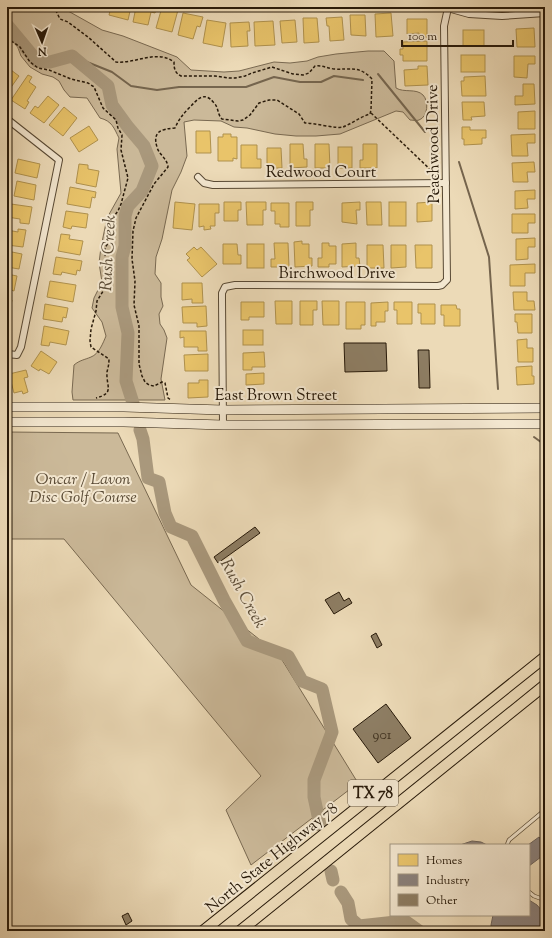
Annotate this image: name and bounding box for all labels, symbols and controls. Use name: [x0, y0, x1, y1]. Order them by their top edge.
north arrow: [22, 22, 62, 62]
scale bar: [402, 22, 513, 48]
text: 100 m: [408, 28, 437, 46]
text: N: [37, 43, 48, 59]
street label: Peachwood Drive: [422, 84, 447, 204]
street label: Redwood Court: [266, 162, 377, 185]
water label: Rush Creek: [95, 214, 123, 292]
street label: Birchwood Drive: [279, 263, 395, 286]
street label: East Brown Street: [215, 385, 338, 408]
park label: Oncar / Lavon Disc Golf Course: [29, 469, 137, 510]
water label: Rush Creek: [213, 555, 271, 633]
house number: 901: [373, 726, 392, 746]
road number: TX 78: [348, 780, 398, 806]
street label: North State Highway 78: [201, 798, 344, 920]
legend: [390, 844, 530, 916]
text: Homes: [426, 852, 462, 870]
text: Industry: [426, 872, 470, 890]
text: Other: [426, 892, 458, 910]

